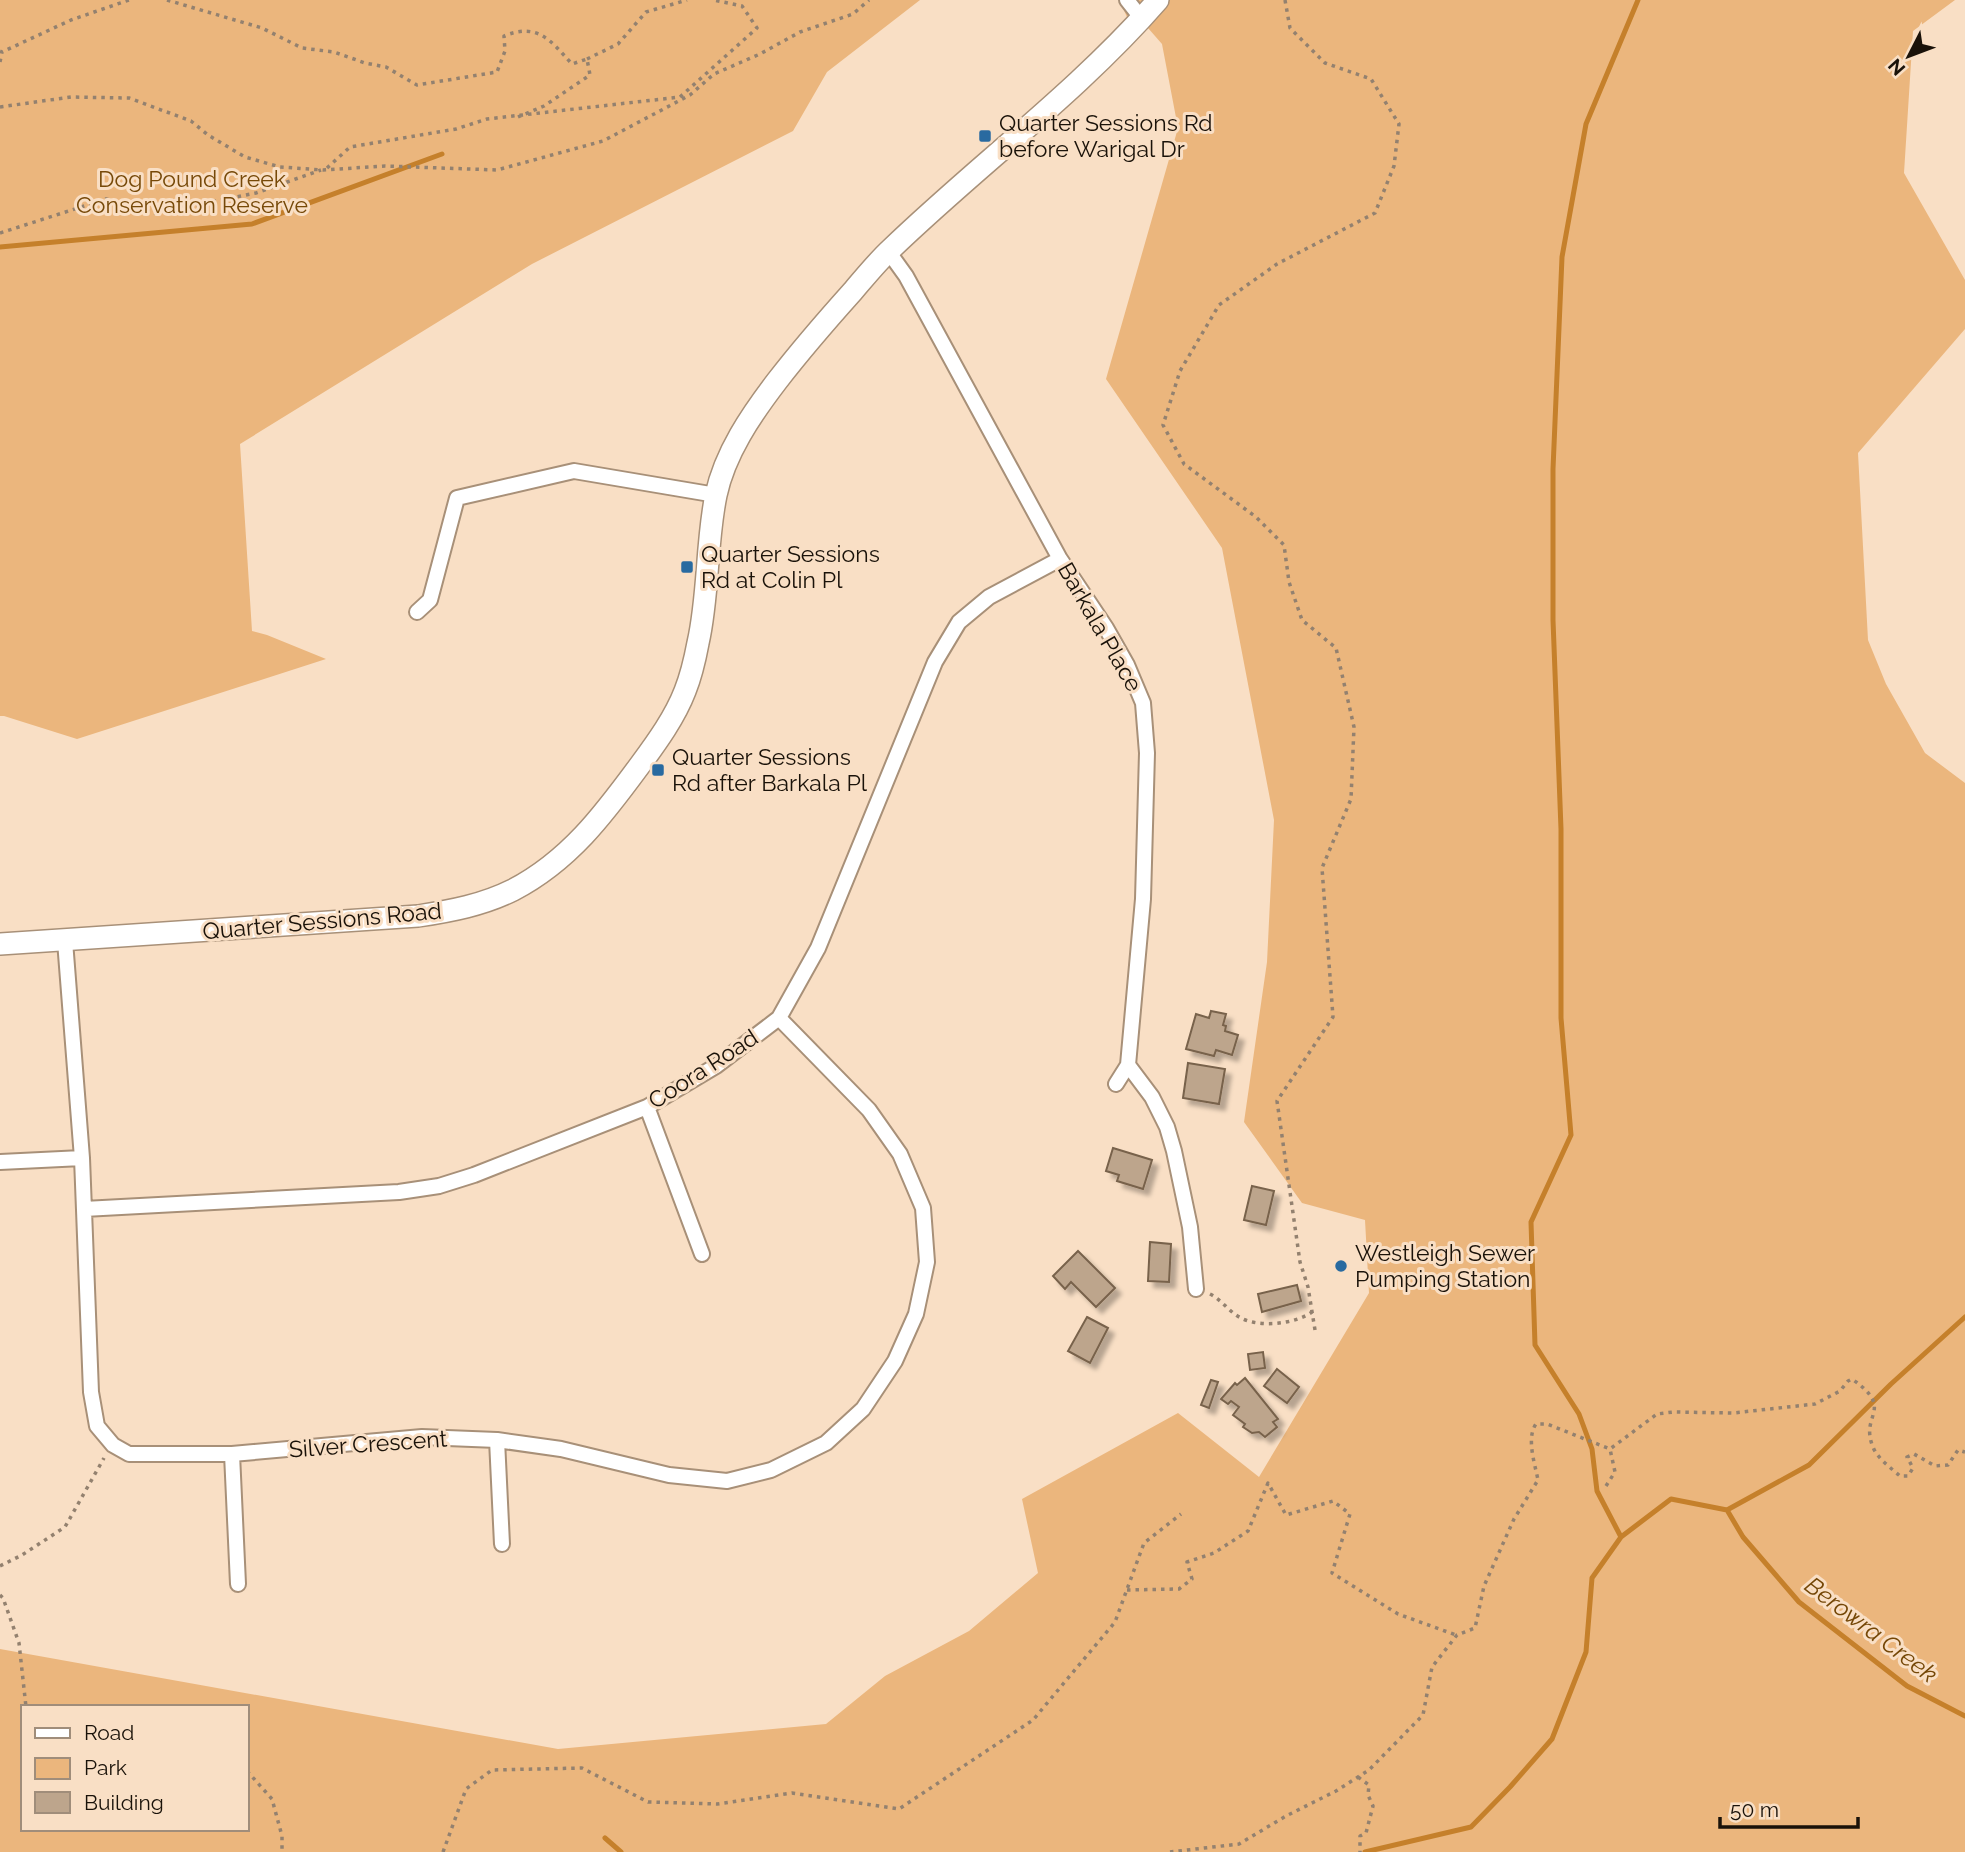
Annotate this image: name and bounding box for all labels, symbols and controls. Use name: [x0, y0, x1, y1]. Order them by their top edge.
north arrow: [1874, 21, 1944, 91]
text: N: [1883, 55, 1909, 80]
place label: Quarter Sessions Rd before Warigal Dr: [999, 109, 1213, 162]
marker: Quarter Sessions Rd before Warigal Dr: [977, 128, 993, 144]
park label: Dog Pound Creek Conservation Reserve: [76, 165, 308, 218]
place label: Quarter Sessions Rd at Colin Pl: [701, 540, 880, 593]
street label: Barkala Place: [1053, 557, 1148, 696]
marker: Quarter Sessions Rd at Colin Pl: [679, 559, 695, 575]
place label: Quarter Sessions Rd after Barkala Pl: [672, 743, 868, 796]
marker: Quarter Sessions Rd after Barkala Pl: [650, 762, 666, 778]
street label: Quarter Sessions Road: [201, 897, 443, 944]
street label: Coora Road: [643, 1023, 762, 1114]
place label: Westleigh Sewer Pumping Station: [1355, 1239, 1535, 1292]
marker: Westleigh Sewer Pumping Station: [1333, 1258, 1349, 1274]
street label: Silver Crescent: [288, 1424, 448, 1463]
water label: Berowra Creek: [1799, 1570, 1943, 1689]
legend: [21, 1705, 248, 1831]
text: Road: [84, 1720, 134, 1745]
text: Park: [84, 1755, 127, 1780]
scale bar: [1720, 1786, 1858, 1830]
text: Building: [84, 1790, 164, 1815]
text: 50 m: [1730, 1797, 1779, 1822]

